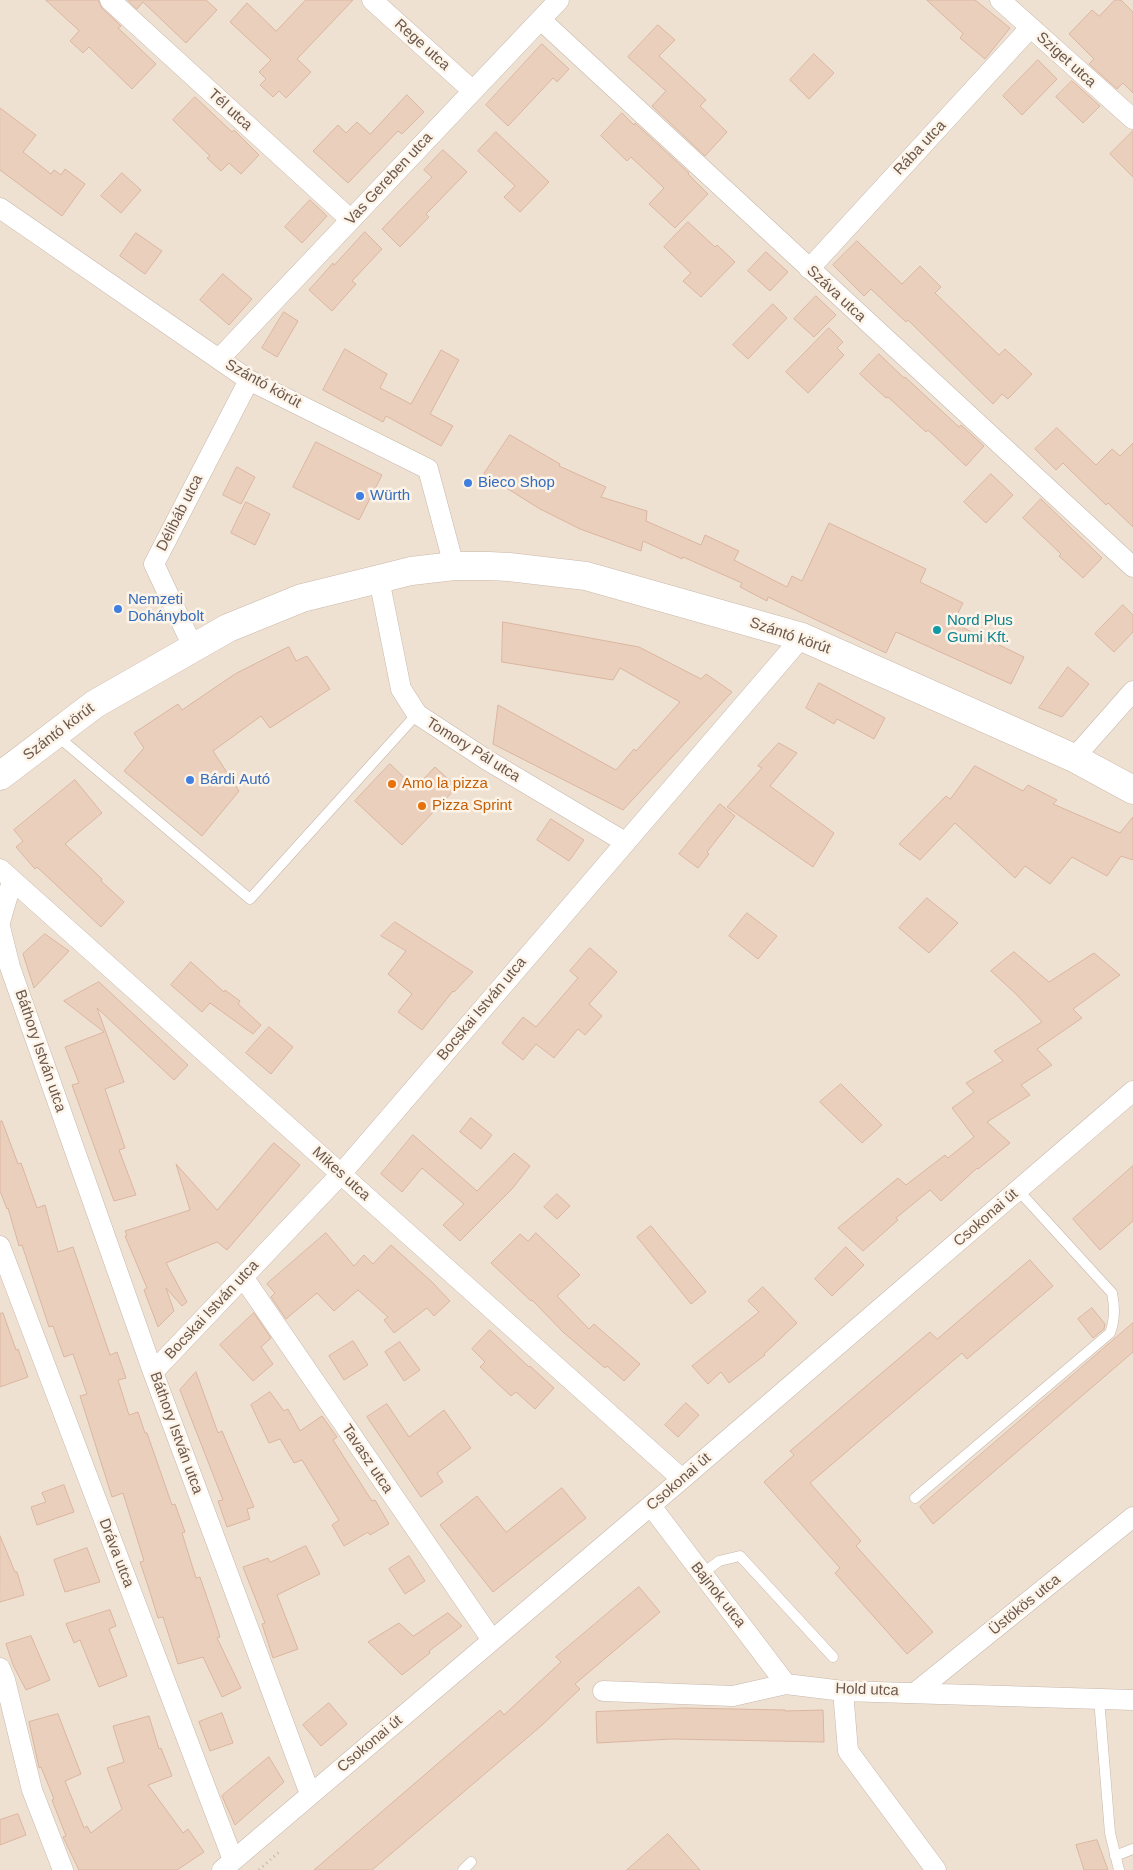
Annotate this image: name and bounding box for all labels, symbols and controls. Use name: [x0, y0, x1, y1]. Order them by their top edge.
street label: Rege utca: [391, 15, 453, 75]
street label: Sziget utca: [1032, 28, 1100, 92]
street label: Tél utca: [204, 85, 256, 135]
street label: Rába utca: [890, 117, 950, 179]
street label: Vas Gereben utca: [342, 129, 436, 229]
street label: Száva utca: [803, 262, 869, 326]
street label: Szántó körút: [222, 356, 304, 412]
street label: Délibáb utca: [153, 472, 207, 554]
place label: Bieco Shop: [478, 474, 555, 492]
marker: Bieco Shop: [462, 477, 474, 489]
place label: Würth: [370, 487, 410, 505]
marker: Würth: [354, 490, 366, 502]
place label: Nemzeti Dohánybolt: [128, 591, 204, 626]
marker: Nemzeti Dohánybolt: [112, 603, 124, 615]
place label: Nord Plus Gumi Kft.: [947, 612, 1013, 647]
street label: Szántó körút: [747, 614, 833, 658]
marker: Nord Plus Gumi Kft.: [931, 624, 943, 636]
street label: Szántó körút: [20, 699, 98, 765]
street label: Tomory Pál utca: [423, 714, 523, 786]
place label: Bárdi Autó: [200, 771, 270, 789]
marker: Bárdi Autó: [184, 774, 196, 786]
place label: Amo la pizza: [402, 775, 488, 793]
marker: Amo la pizza: [386, 778, 398, 790]
place label: Pizza Sprint: [432, 797, 512, 815]
marker: Pizza Sprint: [416, 800, 428, 812]
street label: Bocskai István utca: [434, 954, 530, 1064]
street label: Báthory István utca: [11, 987, 69, 1115]
street label: Mikes utca: [308, 1143, 374, 1205]
street label: Csokonai út: [950, 1185, 1022, 1251]
street label: Bocskai István utca: [161, 1257, 263, 1363]
street label: Báthory István utca: [146, 1370, 206, 1496]
street label: Tavasz utca: [337, 1421, 397, 1497]
street label: Csokonai út: [643, 1449, 715, 1515]
street label: Dráva utca: [95, 1516, 137, 1590]
street label: Bajnok utca: [687, 1559, 749, 1631]
street label: Üstökös utca: [986, 1571, 1064, 1639]
street label: Hold utca: [835, 1680, 899, 1700]
street label: Csokonai út: [334, 1712, 406, 1776]

